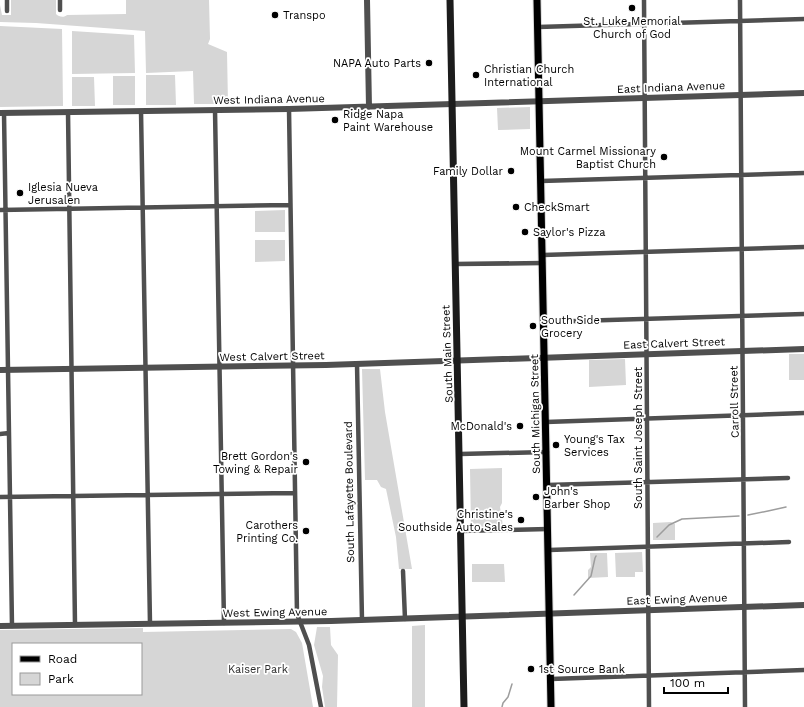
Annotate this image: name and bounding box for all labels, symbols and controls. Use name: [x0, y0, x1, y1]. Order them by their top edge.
marker: St. Luke Memorial Church of God: [627, 3, 637, 13]
place label: Transpo: [283, 9, 326, 22]
marker: Transpo: [270, 10, 280, 20]
place label: St. Luke Memorial Church of God: [583, 15, 681, 41]
place label: NAPA Auto Parts: [333, 57, 421, 70]
marker: NAPA Auto Parts: [424, 58, 434, 68]
place label: Christian Church International: [484, 63, 574, 89]
marker: Christian Church International: [471, 70, 481, 80]
street label: East Indiana Avenue: [617, 79, 725, 96]
street label: West Indiana Avenue: [213, 92, 325, 107]
place label: Ridge Napa Paint Warehouse: [343, 108, 433, 134]
marker: Ridge Napa Paint Warehouse: [330, 115, 340, 125]
place label: Mount Carmel Missionary Baptist Church: [520, 145, 656, 171]
marker: Mount Carmel Missionary Baptist Church: [659, 152, 669, 162]
place label: Family Dollar: [433, 165, 503, 178]
marker: Family Dollar: [506, 166, 516, 176]
place label: Iglesia Nueva Jerusalen: [28, 181, 98, 207]
marker: Iglesia Nueva Jerusalen: [15, 188, 25, 198]
place label: CheckSmart: [524, 201, 590, 214]
marker: CheckSmart: [511, 202, 521, 212]
place label: Saylor's Pizza: [533, 226, 606, 239]
marker: Saylor's Pizza: [520, 227, 530, 237]
street label: South Main Street: [439, 305, 456, 403]
place label: South Side Grocery: [541, 314, 600, 340]
marker: South Side Grocery: [528, 321, 538, 331]
street label: East Calvert Street: [623, 335, 726, 352]
street label: West Calvert Street: [219, 349, 325, 364]
street label: South Michigan Street: [528, 354, 543, 474]
street label: Carroll Street: [727, 365, 742, 438]
street label: South Saint Joseph Street: [632, 367, 645, 509]
place label: McDonald's: [450, 420, 512, 433]
street label: South Lafayette Boulevard: [342, 421, 357, 563]
marker: McDonald's: [515, 421, 525, 431]
place label: Young's Tax Services: [564, 433, 625, 459]
marker: Young's Tax Services: [551, 440, 561, 450]
place label: Brett Gordon's Towing & Repair: [213, 450, 299, 476]
marker: Brett Gordon's Towing & Repair: [301, 457, 311, 467]
place label: John's Barber Shop: [544, 485, 611, 511]
marker: John's Barber Shop: [531, 492, 541, 502]
place label: Christine's Southside Auto Sales: [398, 508, 513, 534]
marker: Christine's Southside Auto Sales: [516, 515, 526, 525]
place label: Carothers Printing Co.: [236, 519, 298, 545]
marker: Carothers Printing Co.: [301, 526, 311, 536]
street label: East Ewing Avenue: [626, 591, 728, 608]
street label: West Ewing Avenue: [223, 605, 327, 620]
legend: [12, 643, 142, 695]
text: Road: [48, 652, 77, 666]
park label: Kaiser Park: [228, 663, 288, 676]
place label: 1st Source Bank: [539, 663, 625, 676]
marker: 1st Source Bank: [526, 664, 536, 674]
scale bar: [664, 669, 728, 695]
text: Park: [48, 672, 74, 686]
text: 100 m: [670, 676, 705, 690]

